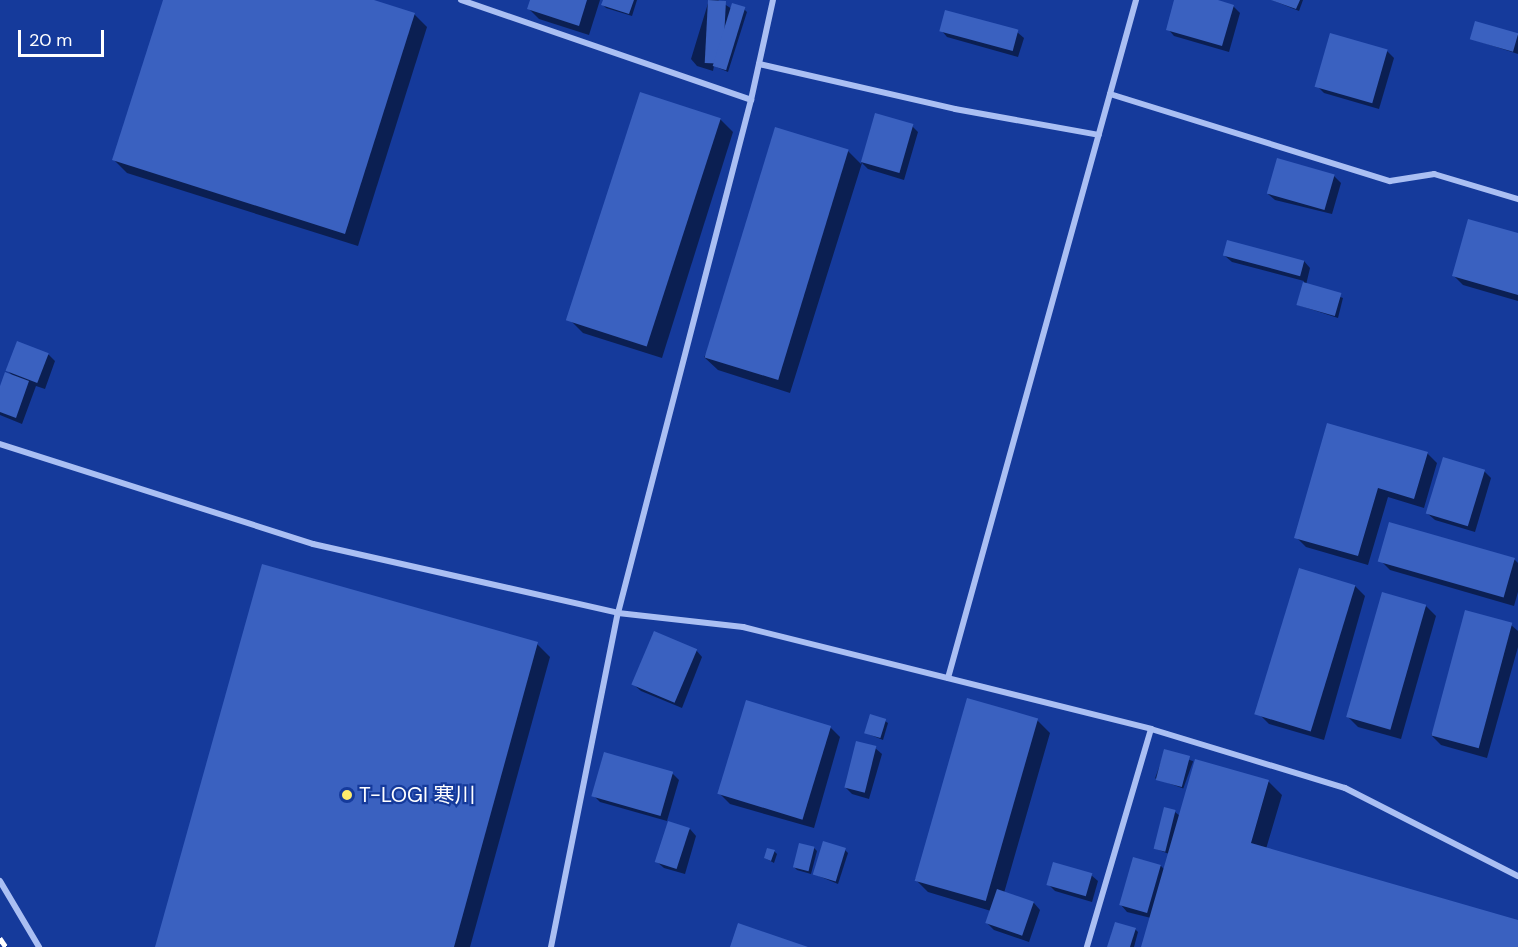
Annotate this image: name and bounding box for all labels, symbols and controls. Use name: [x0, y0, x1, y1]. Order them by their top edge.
scale bar: [21, 18, 106, 56]
text: 20 m: [29, 28, 72, 52]
place label: T-LOGI 寒川: [359, 782, 475, 808]
marker: T-LOGI 寒川: [340, 788, 354, 802]

